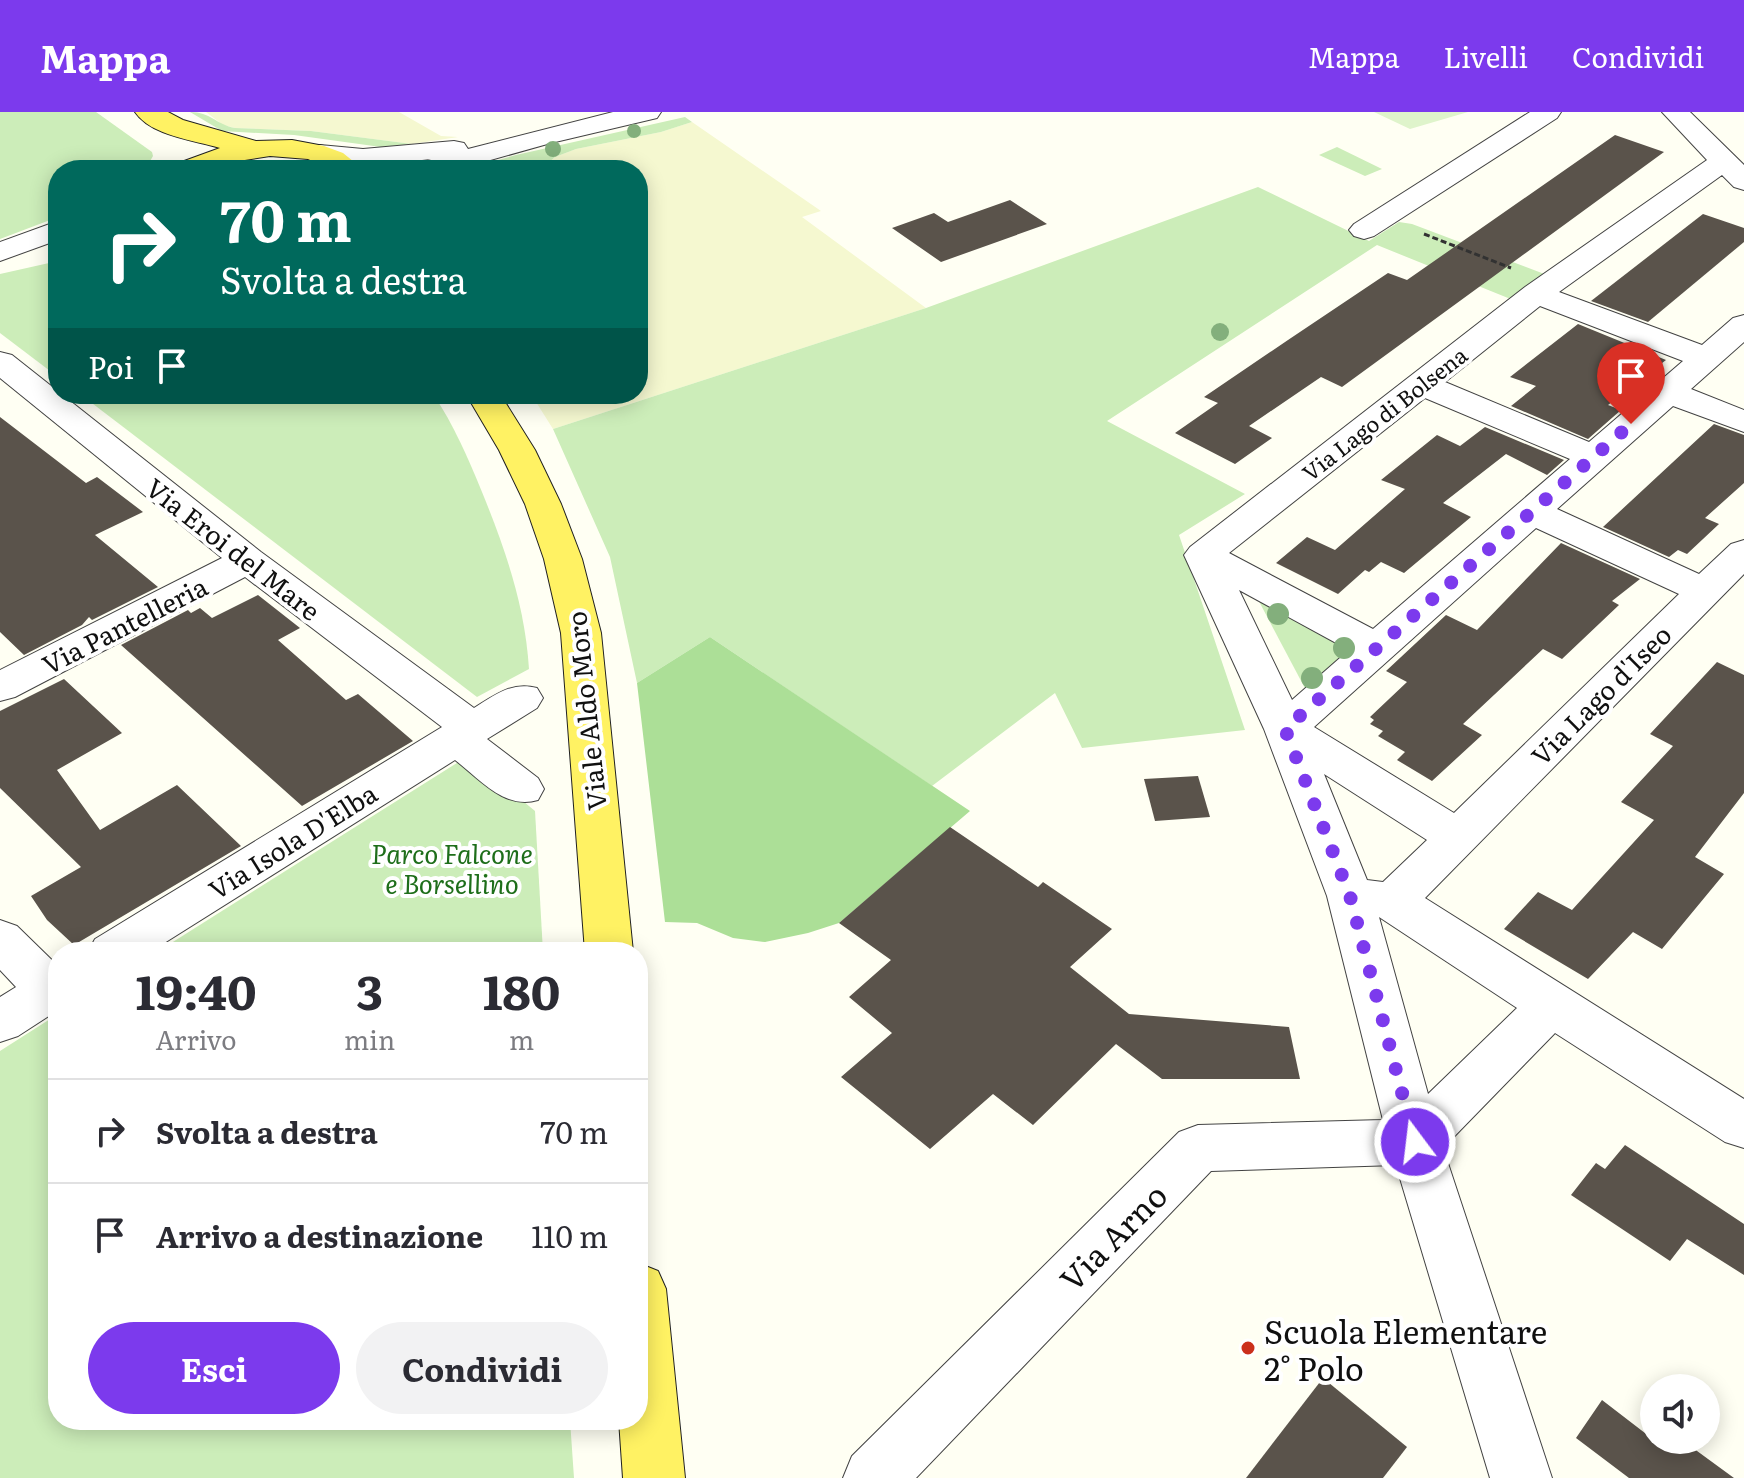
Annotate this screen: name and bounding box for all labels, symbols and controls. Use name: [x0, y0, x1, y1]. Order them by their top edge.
text: Mappa: [40, 28, 170, 85]
text: Mappa: [1308, 35, 1400, 77]
text: Livelli: [1444, 35, 1528, 77]
text: Condividi: [1572, 35, 1704, 77]
text: 70 m: [220, 176, 352, 259]
icon: right: [88, 192, 192, 296]
text: Svolta a destra: [220, 252, 467, 305]
street label: Via Lago di Bolsena: [1294, 338, 1474, 488]
pin: [1597, 342, 1665, 424]
text: Poi: [88, 344, 134, 388]
icon: arrive: [150, 344, 194, 388]
icon: arrive: [1609, 354, 1653, 398]
street label: Via Eroi del Mare: [139, 467, 329, 629]
street label: Via Pantelleria: [34, 565, 214, 683]
street label: Viale Aldo Moro: [555, 609, 615, 813]
street label: Via Lago d'Iseo: [1521, 615, 1679, 773]
street label: Via Isola D'Elba: [200, 773, 384, 907]
park label: Parco Falcone e Borsellino: [371, 833, 533, 902]
text: 19:40: [136, 954, 257, 1025]
text: 3: [356, 954, 383, 1025]
text: 180: [483, 954, 560, 1025]
text: Arrivo: [156, 1019, 237, 1058]
text: min: [344, 1019, 395, 1058]
text: m: [509, 1019, 534, 1058]
position arrow: [1373, 1100, 1457, 1184]
icon: right: [88, 1109, 132, 1153]
text: Svolta a destra: [156, 1109, 378, 1153]
text: 70 m: [540, 1109, 608, 1153]
street label: Via Arno: [1047, 1171, 1177, 1301]
icon: arrive: [88, 1213, 132, 1257]
text: Arrivo a destinazione: [156, 1213, 483, 1257]
text: 110 m: [531, 1213, 608, 1257]
place label: Scuola Elementare 2° Polo: [1264, 1306, 1547, 1391]
button: Esci: [88, 1322, 340, 1414]
button: Condividi: [356, 1322, 608, 1414]
marker: Scuola Elementare 2° Polo: [1239, 1339, 1257, 1357]
map controls: [1640, 1374, 1720, 1454]
button: sound: [1640, 1374, 1720, 1454]

